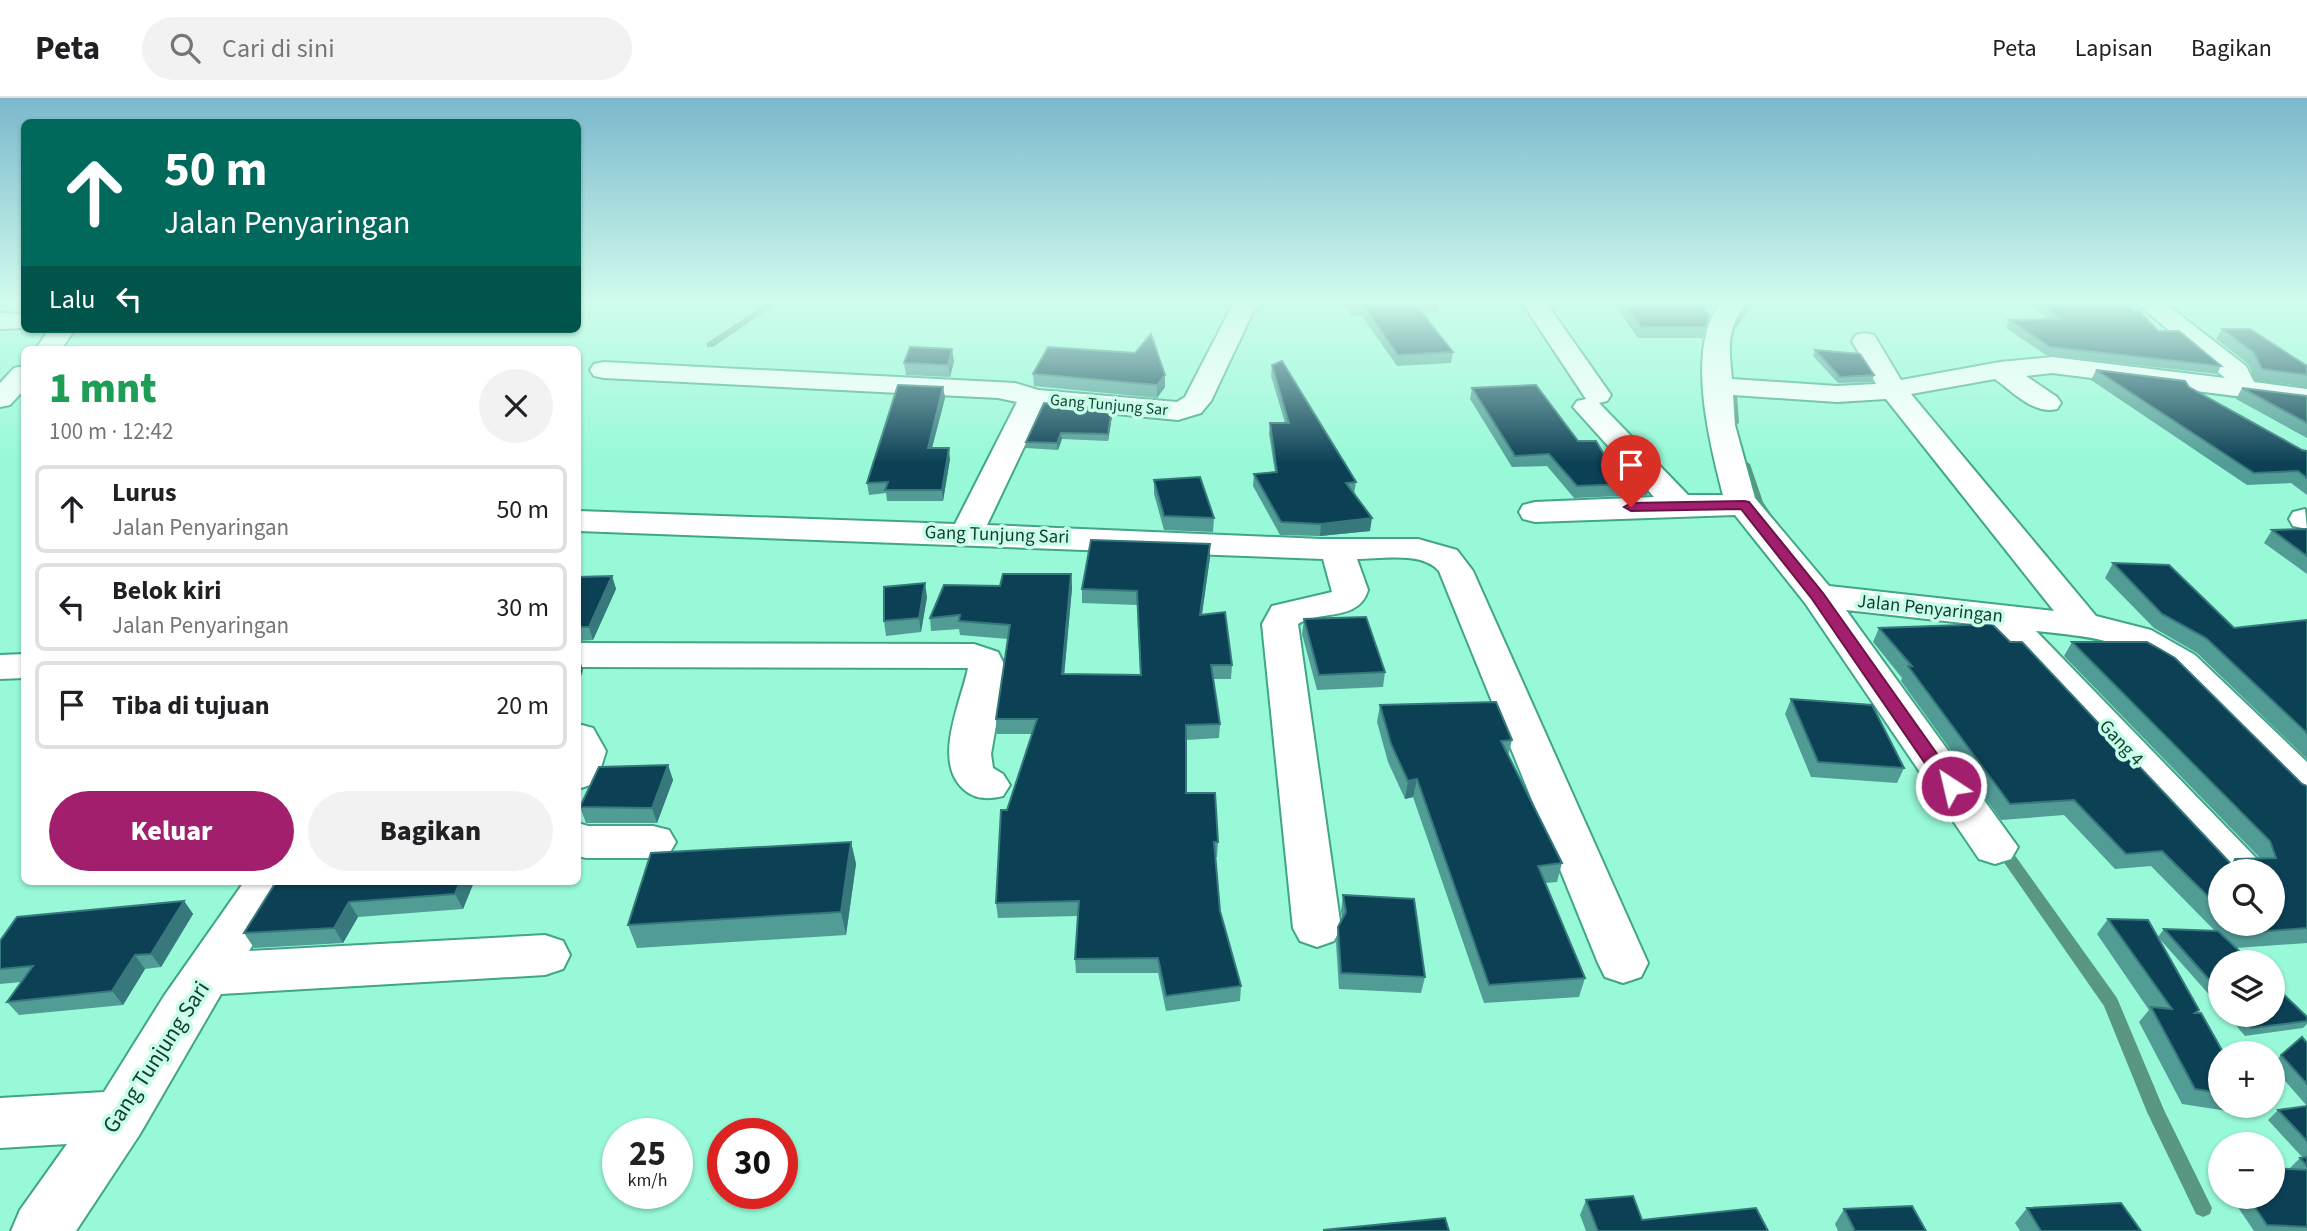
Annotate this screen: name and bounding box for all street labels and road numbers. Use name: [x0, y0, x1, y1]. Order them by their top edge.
street label: Gang Tunjung Sar: [1049, 389, 1169, 421]
street label: Gang Tunjung Sari: [924, 519, 1070, 551]
street label: Jalan Penyaringan: [1856, 588, 2004, 630]
street label: Gang 4: [2093, 714, 2149, 772]
street label: Gang Tunjung Sari: [94, 974, 218, 1140]

